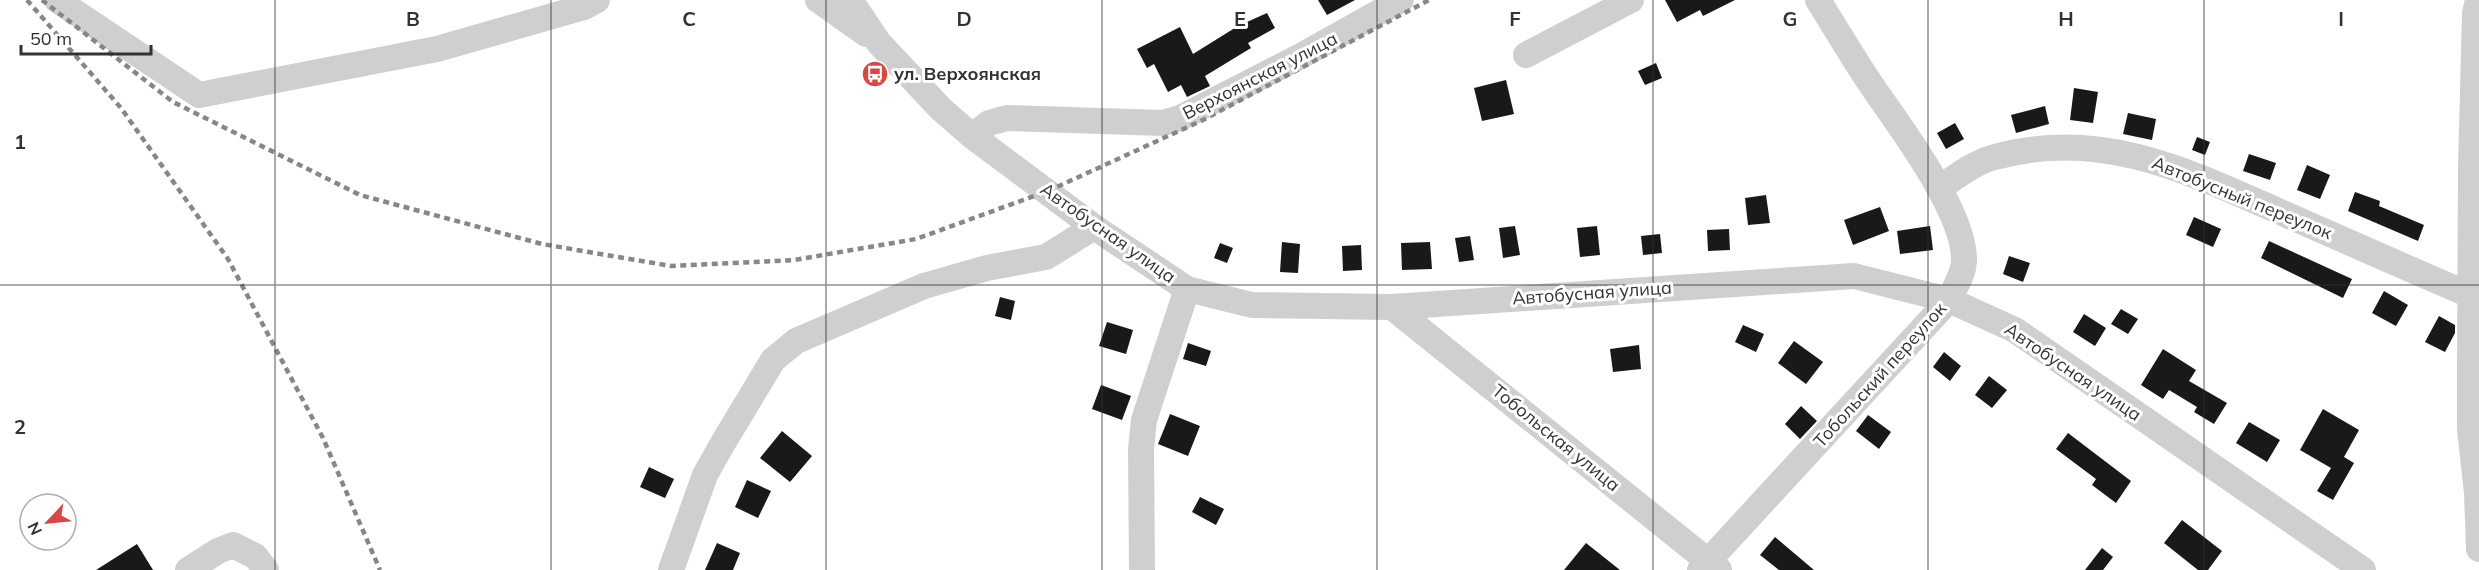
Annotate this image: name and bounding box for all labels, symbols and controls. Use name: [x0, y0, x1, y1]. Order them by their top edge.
text: B: [406, 6, 420, 31]
text: C: [682, 6, 696, 31]
text: D: [956, 6, 972, 31]
text: E: [1234, 6, 1246, 31]
text: F: [1509, 6, 1521, 31]
text: G: [1783, 6, 1797, 31]
text: H: [2058, 6, 2074, 31]
text: I: [2338, 6, 2344, 31]
scale bar: [21, 18, 152, 56]
text: 50 m: [30, 27, 72, 50]
street label: Верхоянская улица: [1179, 27, 1341, 125]
bus stop icon: ул. Верхоянская: [860, 59, 890, 89]
place label: ул. Верхоянская: [894, 62, 1041, 85]
text: 1: [14, 129, 26, 154]
street label: Автобусный переулок: [2149, 151, 2336, 244]
street label: Автобусная улица: [1036, 177, 1180, 288]
street label: Автобусная улица: [1511, 275, 1673, 310]
street label: Тобольский переулок: [1808, 297, 1951, 452]
street label: Автобусная улица: [2001, 317, 2146, 426]
street label: Тобольская улица: [1488, 379, 1625, 496]
text: 2: [14, 414, 26, 439]
north arrow: [18, 492, 78, 552]
text: N: [23, 519, 46, 538]

